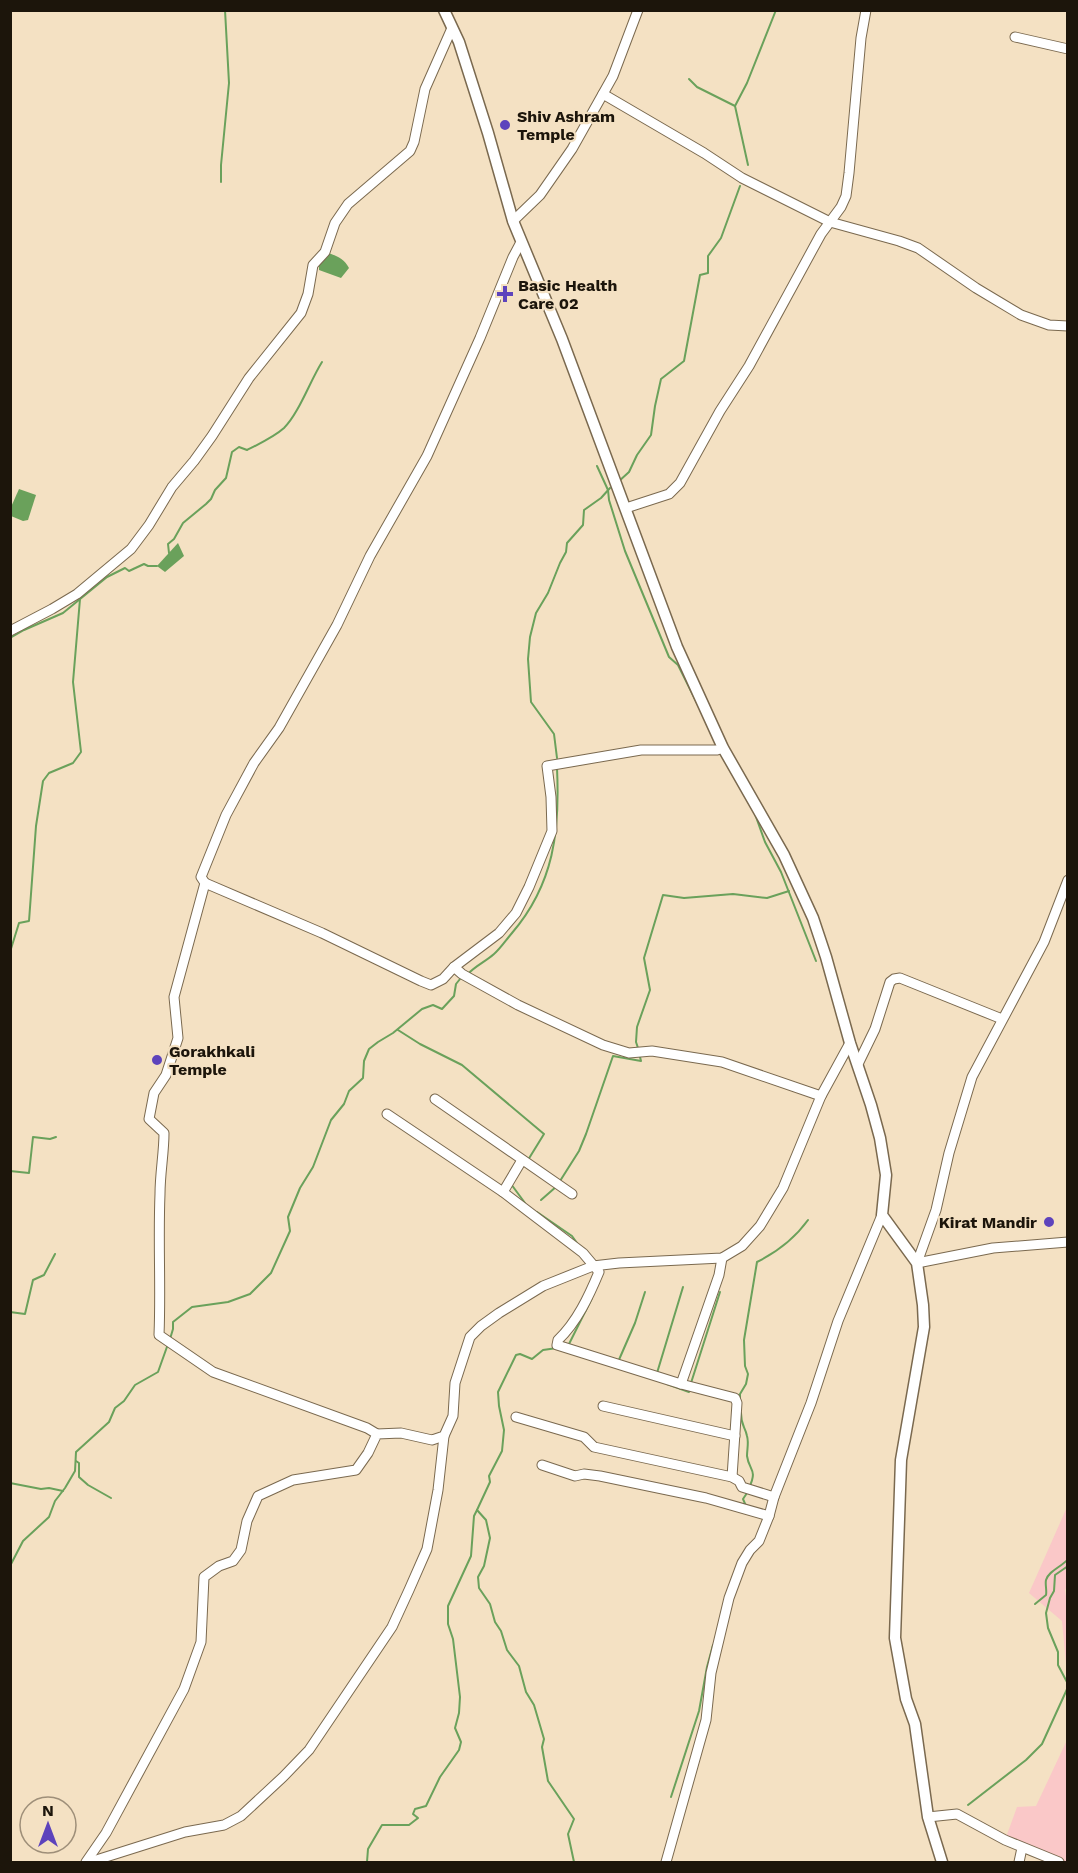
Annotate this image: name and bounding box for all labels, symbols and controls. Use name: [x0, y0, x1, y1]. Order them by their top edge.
place label: Shiv Ashram Temple: [517, 107, 615, 144]
marker: Shiv Ashram Temple: [498, 118, 512, 132]
place label: Basic Health Care 02: [518, 276, 617, 313]
marker: Basic Health Care 02: [496, 285, 514, 303]
place label: Gorakhkali Temple: [169, 1042, 255, 1079]
marker: Gorakhkali Temple: [150, 1053, 164, 1067]
place label: Kirat Mandir: [939, 1213, 1037, 1232]
marker: Kirat Mandir: [1042, 1215, 1056, 1229]
north arrow: [18, 1795, 78, 1855]
text: N: [42, 1801, 54, 1820]

